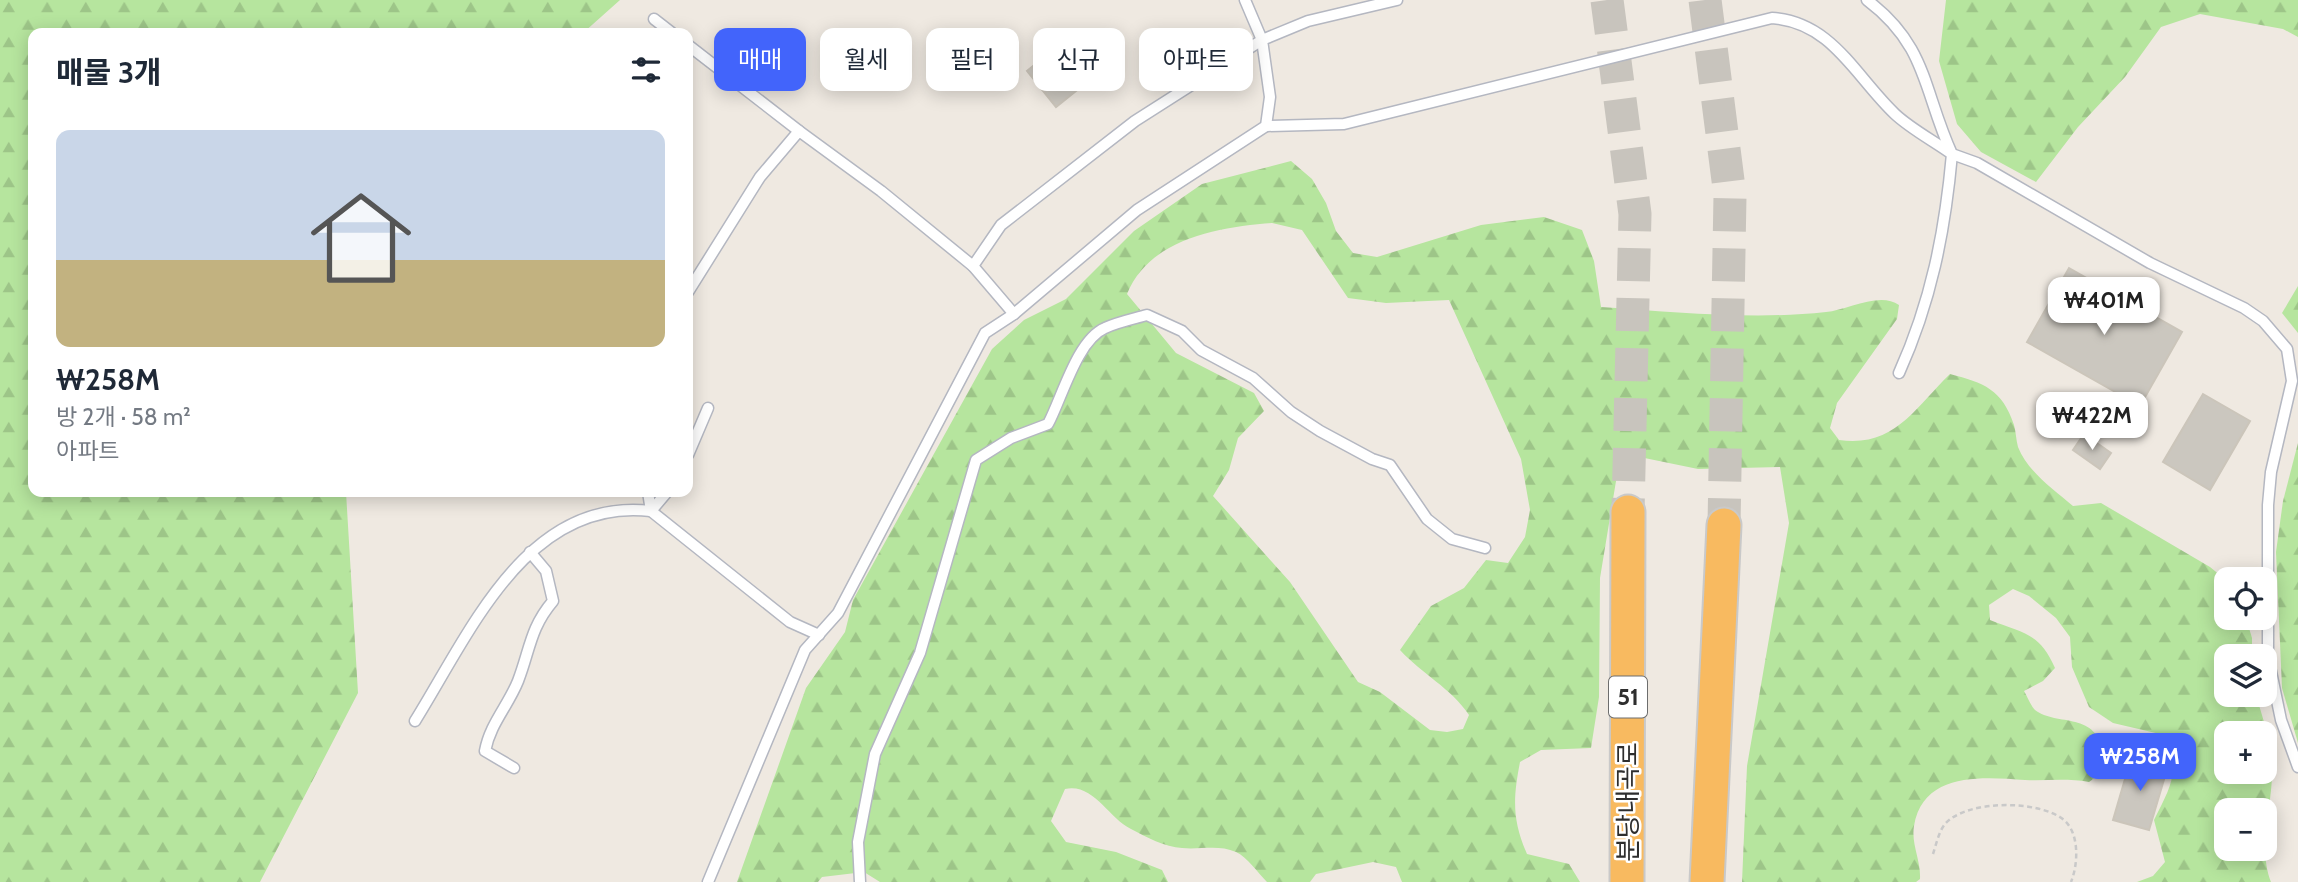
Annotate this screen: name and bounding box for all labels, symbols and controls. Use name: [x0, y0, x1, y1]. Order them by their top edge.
chip: 매매: [714, 28, 806, 91]
chip: 월세: [820, 28, 912, 91]
chip: 필터: [926, 28, 1019, 91]
chip: 신규: [1033, 28, 1125, 91]
chip: 아파트: [1139, 28, 1253, 91]
icon: filters: [627, 51, 665, 89]
text: 매물 3개: [56, 54, 162, 91]
icon: home: [298, 175, 424, 301]
pin: ₩401M: [2055, 278, 2153, 337]
text: ₩401M: [2064, 286, 2144, 314]
text: ₩258M: [56, 361, 160, 398]
pin: ₩422M: [2043, 392, 2141, 452]
text: ₩422M: [2052, 401, 2132, 429]
text: 방 2개 · 58 m²: [56, 403, 191, 431]
text: 아파트: [56, 437, 119, 465]
map controls: [2214, 567, 2277, 861]
button: locate: [2214, 567, 2277, 630]
button: layers: [2214, 644, 2277, 707]
road number: 51: [1609, 676, 1647, 718]
button: +: [2214, 721, 2277, 784]
pin: ₩258M: [2091, 734, 2189, 793]
street label: 분당내곡로: [1612, 742, 1644, 862]
text: ₩258M: [2100, 742, 2180, 770]
button: −: [2214, 798, 2277, 861]

